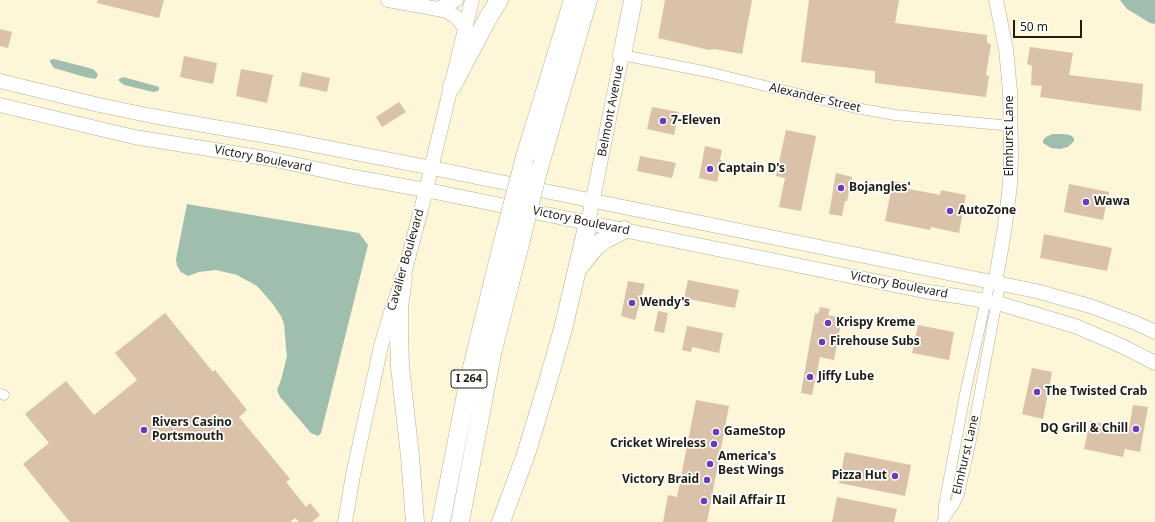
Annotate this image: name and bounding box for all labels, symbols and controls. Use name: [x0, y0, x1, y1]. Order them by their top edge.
scale bar: [1015, 12, 1084, 38]
text: 50 m: [1020, 18, 1048, 35]
street label: Belmont Avenue: [595, 64, 627, 158]
street label: Alexander Street: [768, 80, 862, 116]
street label: Elmhurst Lane: [1003, 95, 1017, 177]
place label: 7-Eleven: [671, 114, 721, 128]
marker: 7-Eleven: [658, 116, 668, 126]
street label: Victory Boulevard: [213, 142, 313, 176]
place label: Captain D's: [718, 162, 785, 176]
marker: Captain D's: [705, 164, 715, 174]
place label: Bojangles': [849, 181, 911, 195]
marker: Bojangles': [836, 183, 846, 193]
place label: Wawa: [1094, 195, 1130, 209]
marker: Wawa: [1081, 197, 1091, 207]
street label: Victory Boulevard: [531, 204, 631, 238]
place label: AutoZone: [958, 204, 1016, 218]
marker: AutoZone: [945, 206, 955, 216]
street label: Cavalier Boulevard: [385, 207, 427, 313]
street label: Victory Boulevard: [849, 268, 949, 302]
place label: Wendy's: [640, 296, 690, 310]
marker: Wendy's: [627, 298, 637, 308]
place label: Krispy Kreme: [836, 316, 915, 330]
marker: Krispy Kreme: [823, 318, 833, 328]
place label: Firehouse Subs: [830, 335, 920, 349]
marker: Firehouse Subs: [817, 337, 827, 347]
road number: I 264: [451, 370, 487, 388]
place label: Jiffy Lube: [818, 370, 874, 384]
marker: Jiffy Lube: [805, 372, 815, 382]
place label: The Twisted Crab: [1045, 385, 1147, 399]
marker: The Twisted Crab: [1032, 387, 1042, 397]
street label: Elmhurst Lane: [950, 414, 982, 496]
place label: Rivers Casino Portsmouth: [152, 416, 232, 444]
place label: DQ Grill & Chill: [1040, 422, 1128, 436]
marker: DQ Grill & Chill: [1131, 424, 1141, 434]
marker: Rivers Casino Portsmouth: [139, 425, 149, 435]
place label: GameStop: [724, 425, 786, 439]
marker: GameStop: [711, 427, 721, 437]
place label: Cricket Wireless: [610, 437, 706, 451]
marker: Cricket Wireless: [709, 439, 719, 449]
place label: America's Best Wings: [718, 450, 784, 478]
marker: America's Best Wings: [705, 459, 715, 469]
place label: Pizza Hut: [832, 469, 887, 483]
marker: Pizza Hut: [890, 471, 900, 481]
place label: Victory Braid: [622, 473, 699, 487]
marker: Victory Braid: [702, 475, 712, 485]
place label: Nail Affair II: [712, 494, 785, 508]
marker: Nail Affair II: [699, 496, 709, 506]

